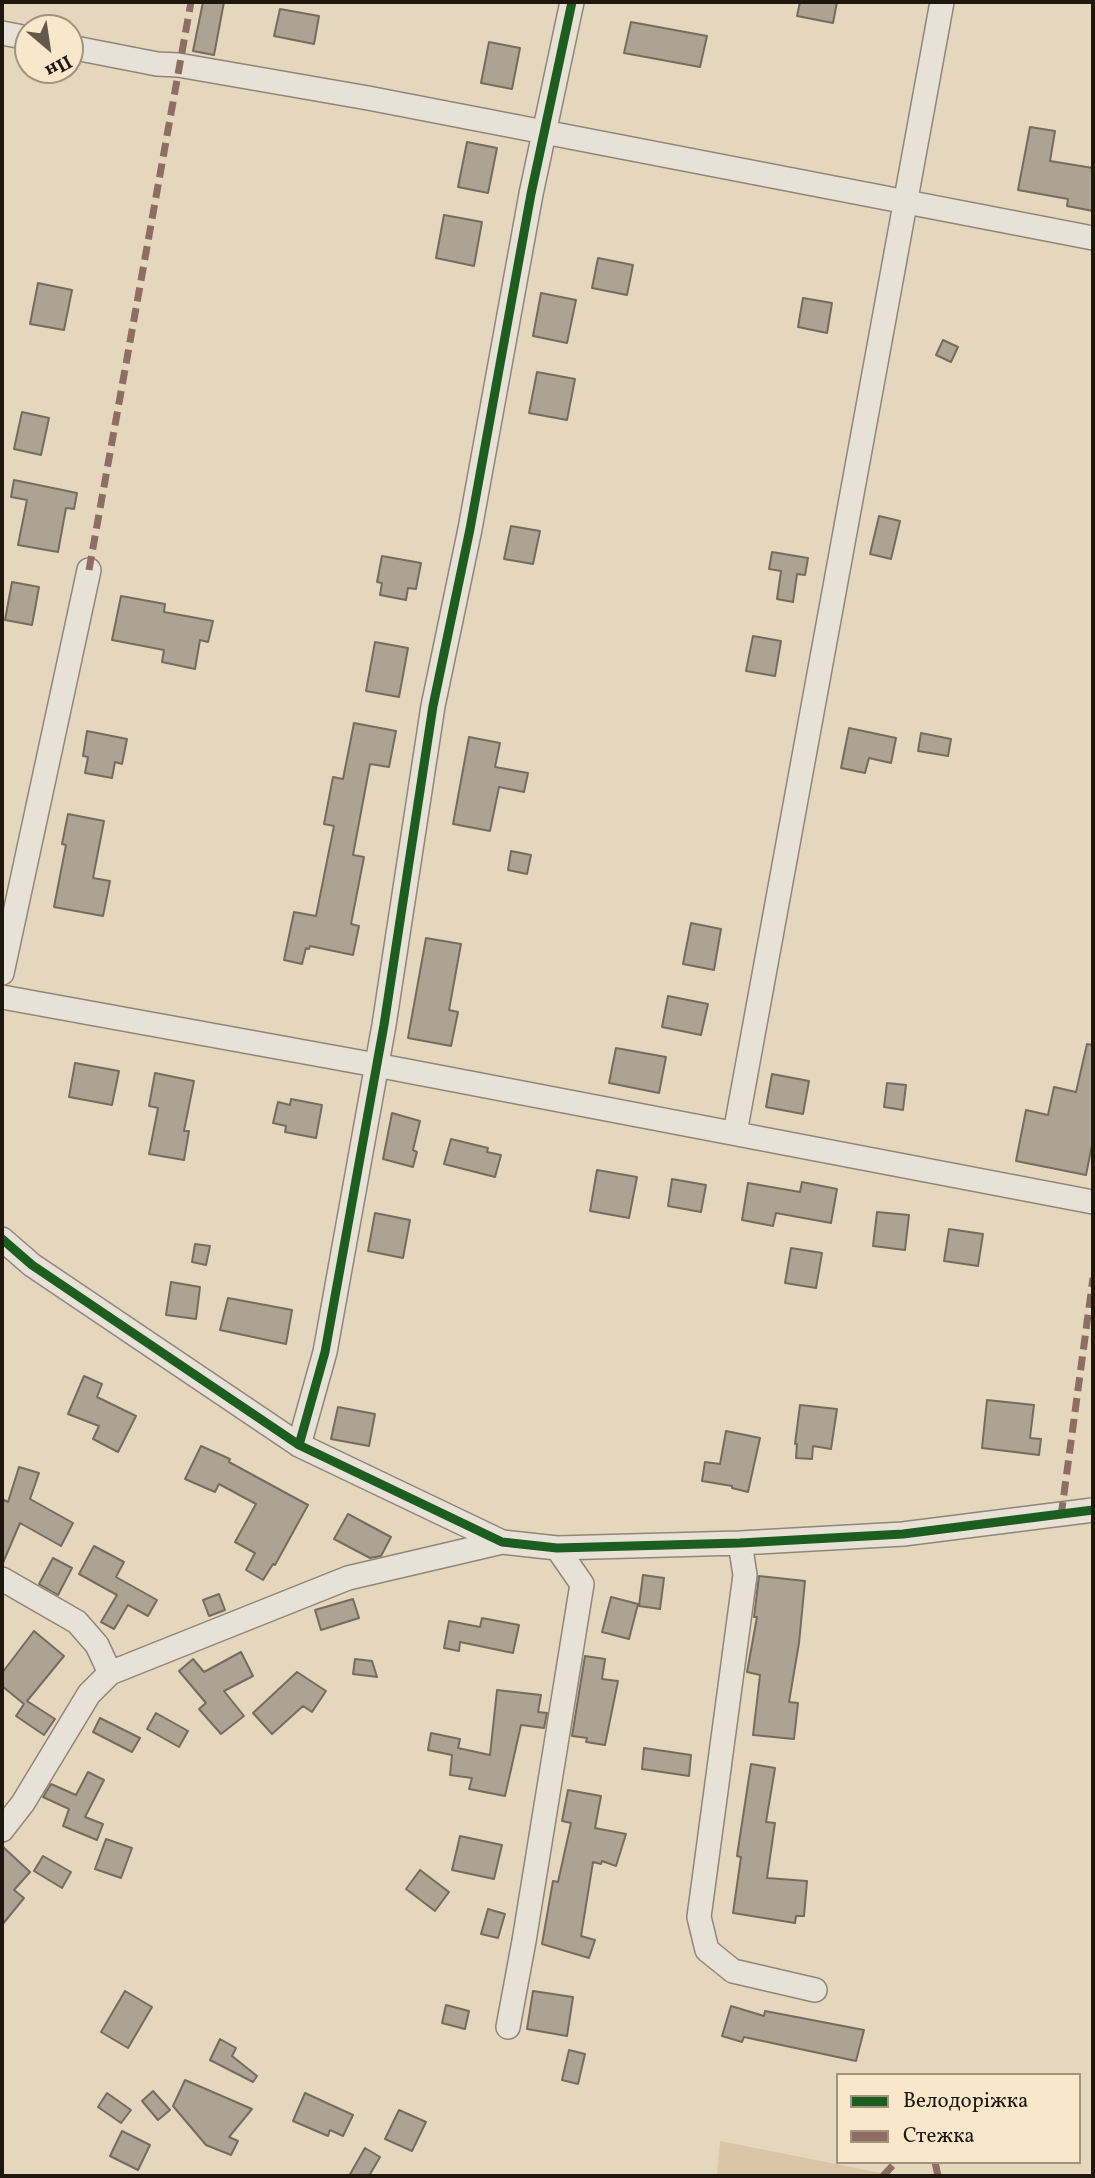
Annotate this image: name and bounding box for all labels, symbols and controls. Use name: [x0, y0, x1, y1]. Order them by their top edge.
north arrow: [14, 14, 84, 84]
text: Пн: [40, 48, 76, 84]
legend: [836, 2073, 1081, 2164]
text: Велодоріжка: [903, 2087, 1028, 2116]
text: Стежка: [903, 2122, 975, 2151]

